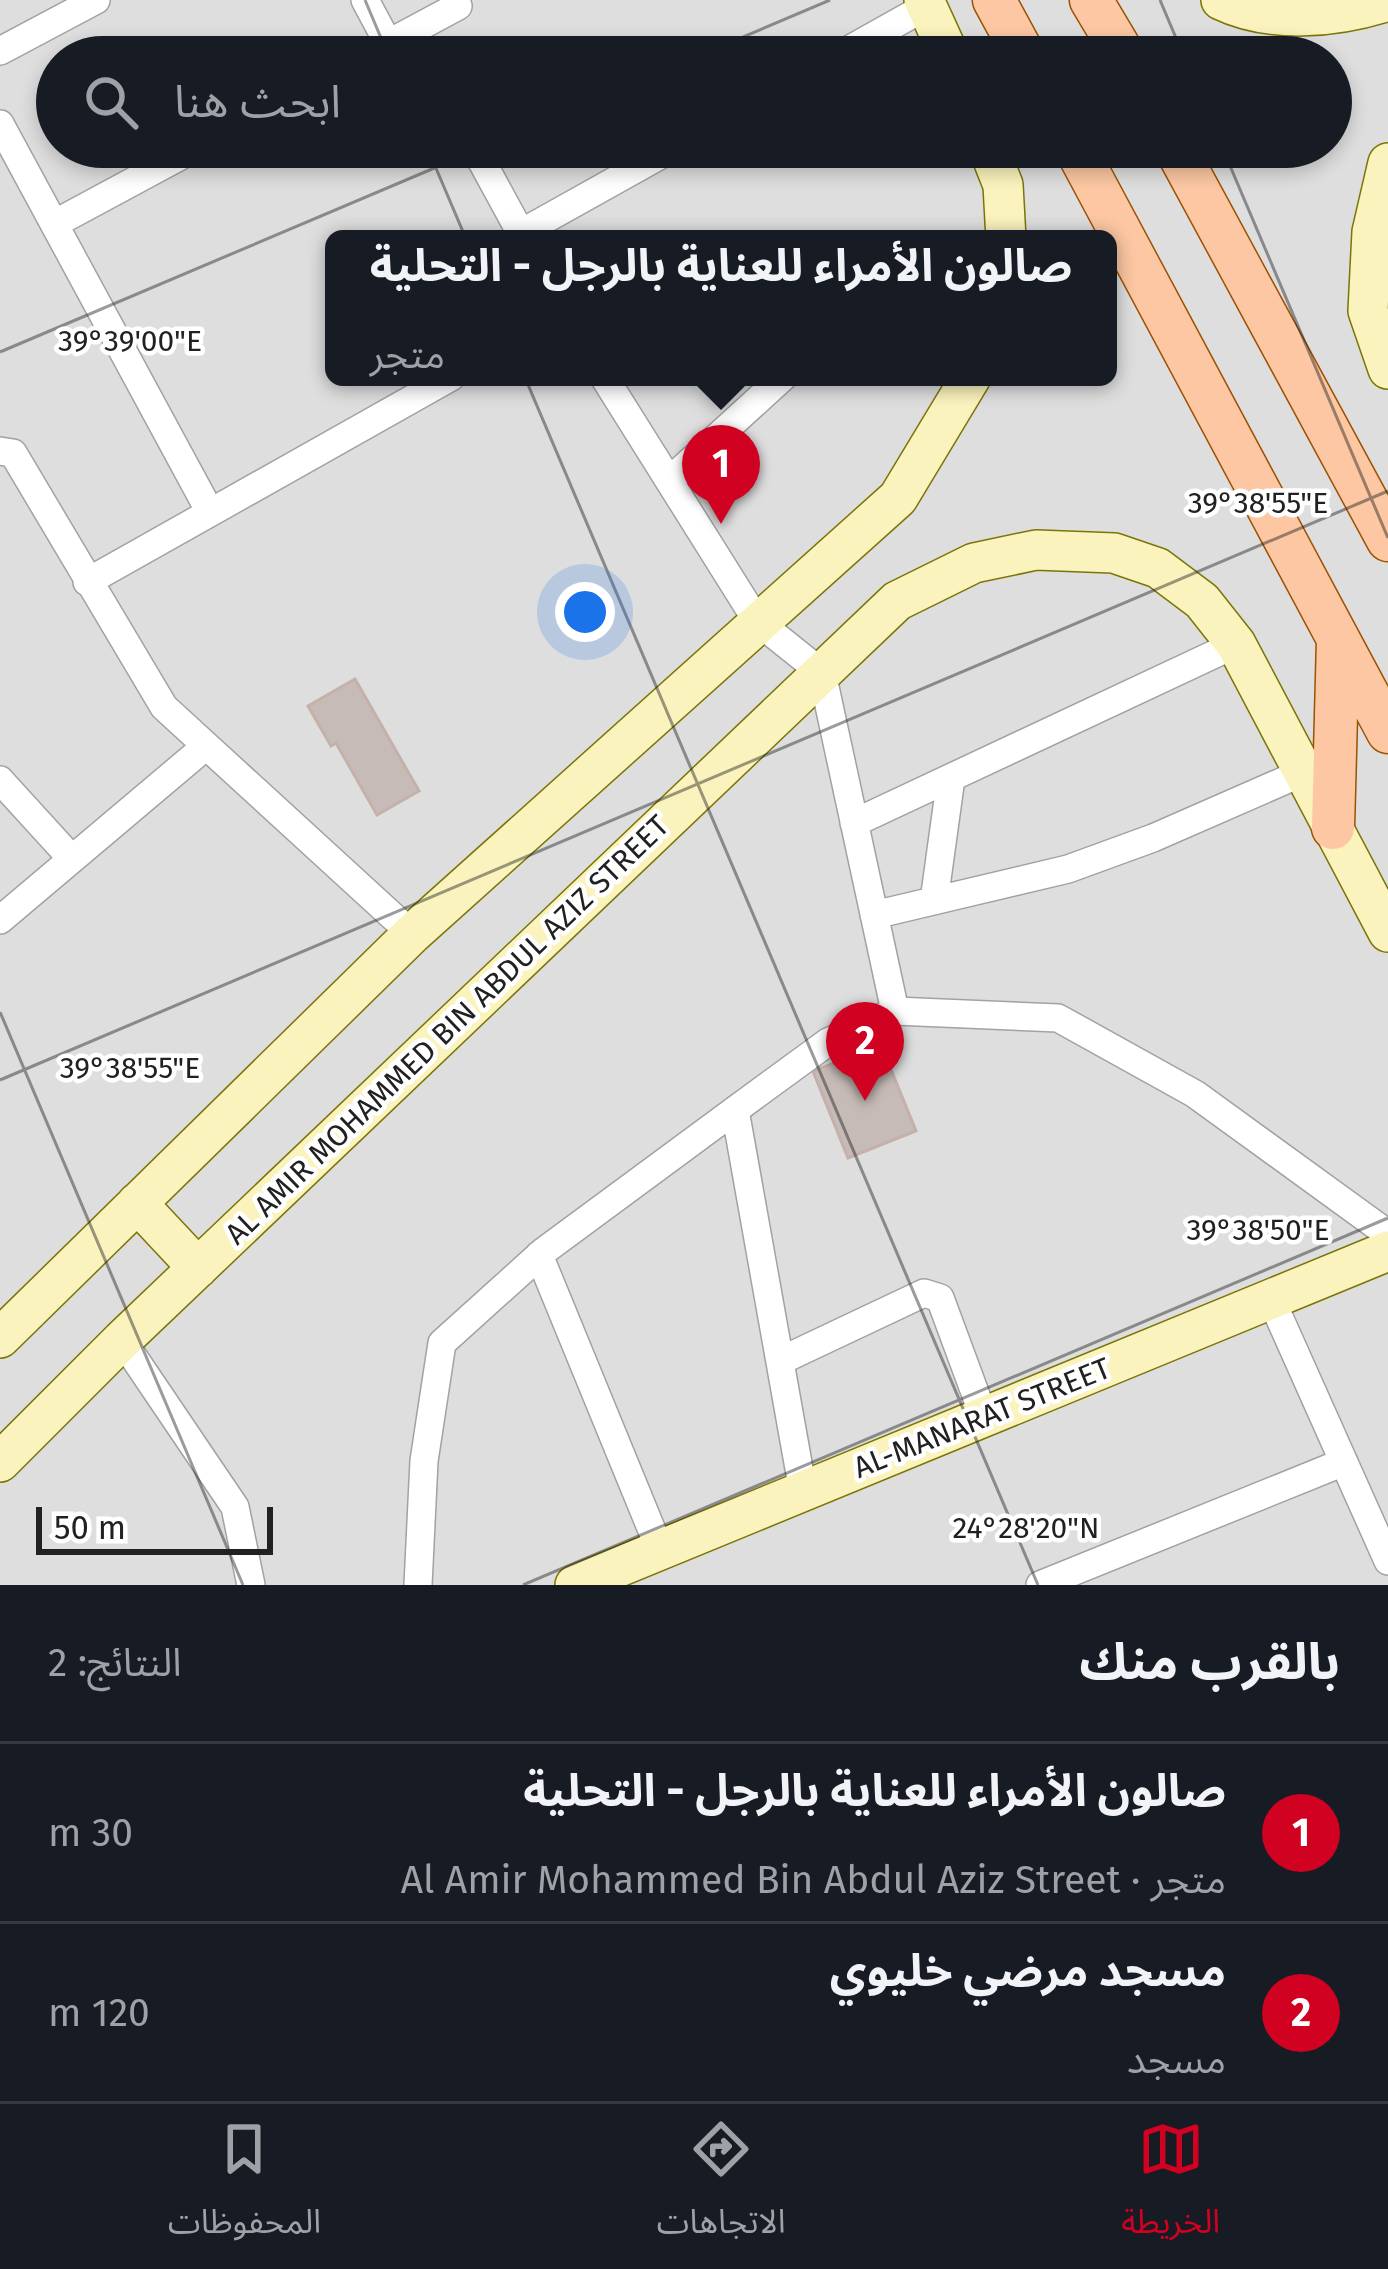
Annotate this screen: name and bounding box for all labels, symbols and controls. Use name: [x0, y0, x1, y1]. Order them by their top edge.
search box: [36, 36, 1352, 168]
icon: search: [78, 69, 144, 135]
text: ابحث هنا: [174, 75, 341, 129]
popup: [325, 230, 1117, 386]
text: صالون الأمراء للعناية بالرجل - التحلية: [370, 239, 1072, 293]
text: 39°39'00"E: [58, 323, 202, 359]
text: متجر: [370, 332, 445, 378]
pin: 1: [682, 425, 760, 524]
text: 39°38'55"E: [1188, 485, 1328, 521]
your location: [555, 582, 615, 642]
street label: AL AMIR MOHAMMED BIN ABDUL AZIZ STREET: [218, 808, 676, 1252]
pin: 2: [826, 1002, 904, 1101]
text: 39°38'55"E: [60, 1050, 200, 1086]
text: 39°38'50"E: [1186, 1212, 1330, 1248]
street label: AL-MANARAT STREET: [848, 1350, 1116, 1486]
scale bar: [36, 1501, 273, 1554]
text: 50 m: [54, 1508, 126, 1548]
text: 24°28'20"N: [953, 1510, 1099, 1546]
text: بالقرب منك: [1079, 1631, 1340, 1693]
text: النتائج: 2: [48, 1640, 182, 1686]
text: صالون الأمراء للعناية بالرجل - التحلية: [523, 1764, 1226, 1818]
text: 30 m: [48, 1810, 133, 1856]
text: 1: [1292, 1810, 1310, 1856]
text: متجر · Al Amir Mohammed Bin Abdul Aziz Street: [401, 1857, 1226, 1903]
text: مسجد مرضي خليوي: [830, 1944, 1226, 1998]
text: 120 m: [48, 1990, 150, 2036]
text: 2: [1291, 1990, 1311, 2036]
text: مسجد: [1127, 2037, 1226, 2083]
tab: المحفوظات: [168, 2116, 321, 2257]
tab: الاتجاهات: [657, 2116, 786, 2257]
tab: الخريطة: [1121, 2116, 1220, 2257]

